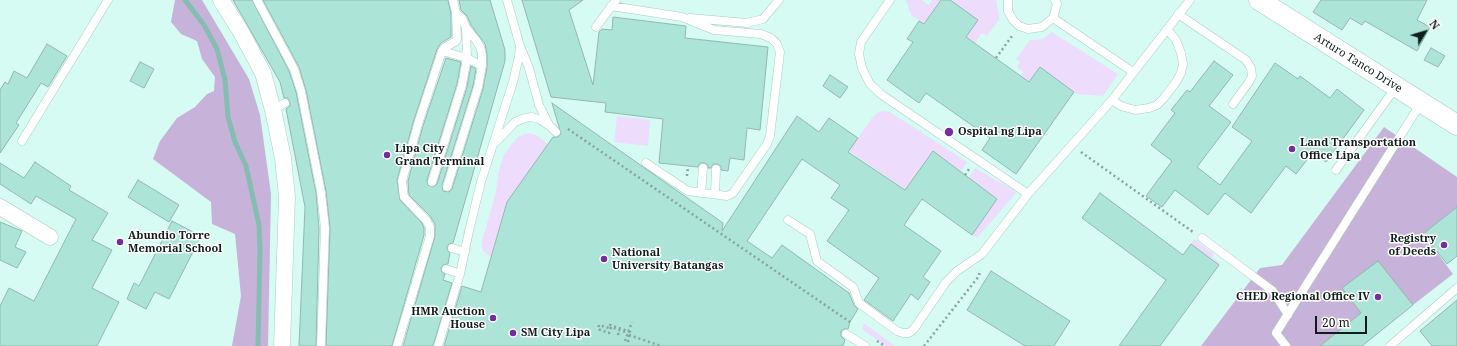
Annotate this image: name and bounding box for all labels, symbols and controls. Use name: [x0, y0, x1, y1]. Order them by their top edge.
north arrow: [1405, 12, 1445, 52]
text: N: [1426, 16, 1443, 32]
street label: Arturo Tanco Drive: [1311, 31, 1405, 95]
place label: Ospital ng Lipa: [958, 125, 1042, 139]
marker: Ospital ng Lipa: [943, 126, 955, 138]
place label: Land Transportation Office Lipa: [1300, 136, 1416, 162]
place label: Lipa City Grand Terminal: [395, 142, 484, 168]
marker: Land Transportation Office Lipa: [1287, 144, 1297, 154]
marker: Lipa City Grand Terminal: [382, 150, 392, 160]
place label: Abundio Torre Memorial School: [128, 229, 222, 255]
place label: Registry of Deeds: [1388, 232, 1436, 258]
marker: Abundio Torre Memorial School: [115, 237, 125, 247]
marker: Registry of Deeds: [1439, 240, 1449, 250]
place label: National University Batangas: [612, 246, 723, 272]
marker: National University Batangas: [599, 254, 609, 264]
place label: CHED Regional Office IV: [1236, 290, 1370, 304]
marker: CHED Regional Office IV: [1373, 292, 1383, 302]
place label: HMR Auction House: [411, 305, 485, 331]
scale bar: [1317, 308, 1369, 334]
marker: HMR Auction House: [488, 313, 498, 323]
text: 20 m: [1322, 314, 1350, 331]
place label: SM City Lipa: [521, 326, 590, 340]
marker: SM City Lipa: [508, 328, 518, 338]

